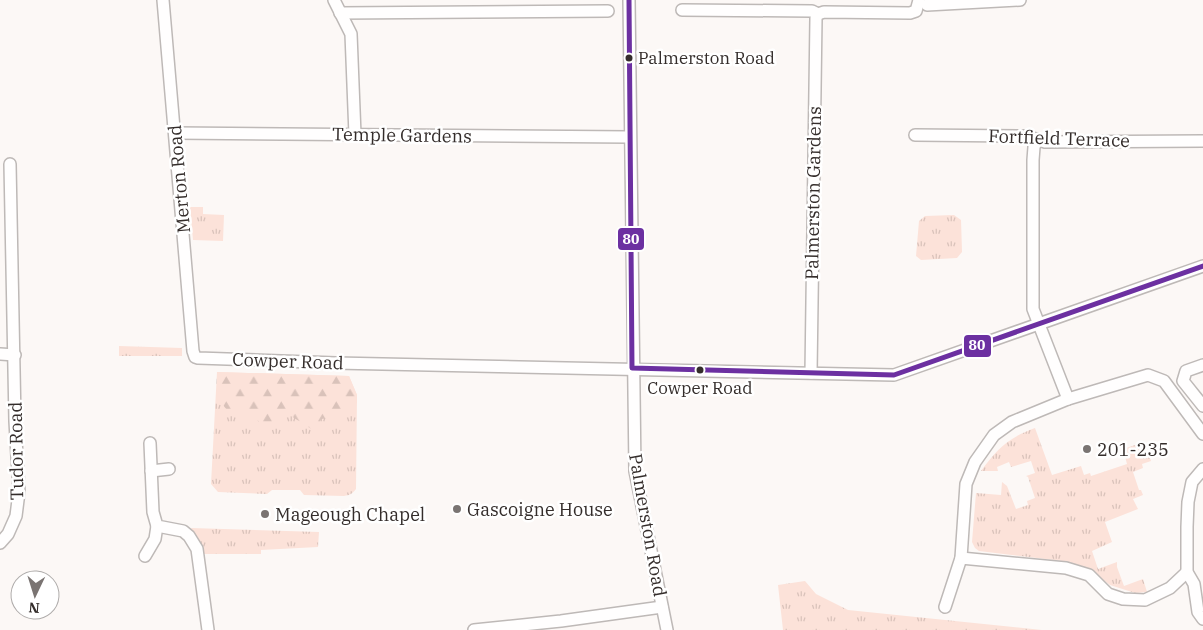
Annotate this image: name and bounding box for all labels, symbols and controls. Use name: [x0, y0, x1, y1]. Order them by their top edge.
place label: Palmerston Road: [638, 47, 775, 69]
marker: Palmerston Road: [624, 53, 634, 63]
street label: Palmerston Gardens: [800, 106, 826, 280]
street label: Temple Gardens: [332, 122, 472, 148]
street label: Merton Road: [163, 124, 195, 234]
street label: Fortfield Terrace: [988, 124, 1130, 152]
line badge: 80: [617, 227, 645, 251]
text: 80: [623, 230, 639, 248]
line badge: 80: [963, 334, 992, 358]
text: 80: [969, 336, 985, 354]
street label: Cowper Road: [232, 348, 344, 374]
marker: Cowper Road: [695, 365, 705, 375]
place label: Cowper Road: [647, 377, 753, 399]
street label: Tudor Road: [4, 401, 28, 501]
place label: 201-235: [1097, 438, 1169, 461]
marker: 201-235: [1081, 443, 1093, 455]
street label: Palmerston Road: [624, 452, 672, 598]
place label: Gascoigne House: [467, 498, 613, 521]
place label: Mageough Chapel: [275, 503, 425, 526]
marker: Gascoigne House: [451, 503, 463, 515]
marker: Mageough Chapel: [259, 508, 271, 520]
north arrow: [10, 570, 60, 620]
text: N: [28, 599, 40, 617]

